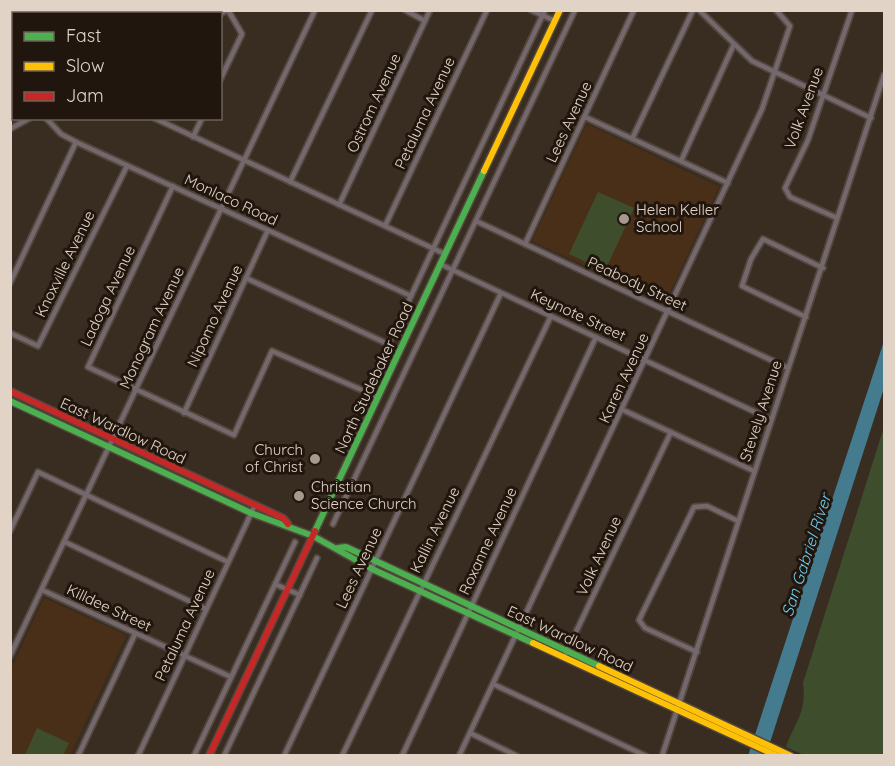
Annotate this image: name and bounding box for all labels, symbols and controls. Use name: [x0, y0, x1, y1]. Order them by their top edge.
legend: [12, 12, 222, 120]
text: Fast: [66, 24, 101, 47]
street label: Ostrom Avenue: [342, 50, 405, 155]
text: Slow: [66, 54, 104, 77]
street label: Petaluma Avenue: [390, 54, 459, 172]
street label: Volk Avenue: [780, 64, 827, 151]
street label: Lees Avenue: [541, 78, 596, 165]
text: Jam: [66, 84, 104, 107]
street label: Monlaco Road: [182, 170, 281, 229]
place label: Helen Keller School: [636, 200, 719, 236]
street label: Knoxville Avenue: [30, 207, 99, 320]
marker: Helen Keller School: [617, 212, 631, 226]
street label: Ladoga Avenue: [76, 242, 139, 349]
street label: Peabody Street: [585, 252, 690, 315]
street label: Nipomo Avenue: [183, 262, 246, 370]
street label: Monogram Avenue: [115, 264, 188, 392]
street label: Keynote Street: [528, 284, 629, 345]
street label: North Studebaker Road: [330, 299, 417, 456]
street label: Karen Avenue: [594, 330, 653, 426]
street label: Stevely Avenue: [735, 358, 786, 464]
street label: East Wardlow Road: [57, 393, 189, 468]
place label: Church of Christ: [245, 440, 303, 476]
marker: Church of Christ: [308, 452, 322, 466]
place label: Christian Science Church: [311, 477, 416, 513]
street label: Kallin Avenue: [406, 484, 464, 576]
street label: Roxanne Avenue: [454, 484, 521, 598]
marker: Christian Science Church: [292, 489, 306, 503]
water label: San Gabriel River: [777, 490, 836, 619]
street label: Volk Avenue: [572, 513, 625, 599]
street label: Lees Avenue: [331, 524, 386, 611]
street label: Petaluma Avenue: [150, 566, 219, 684]
street label: Killdee Street: [64, 580, 155, 635]
street label: East Wardlow Road: [504, 601, 636, 676]

